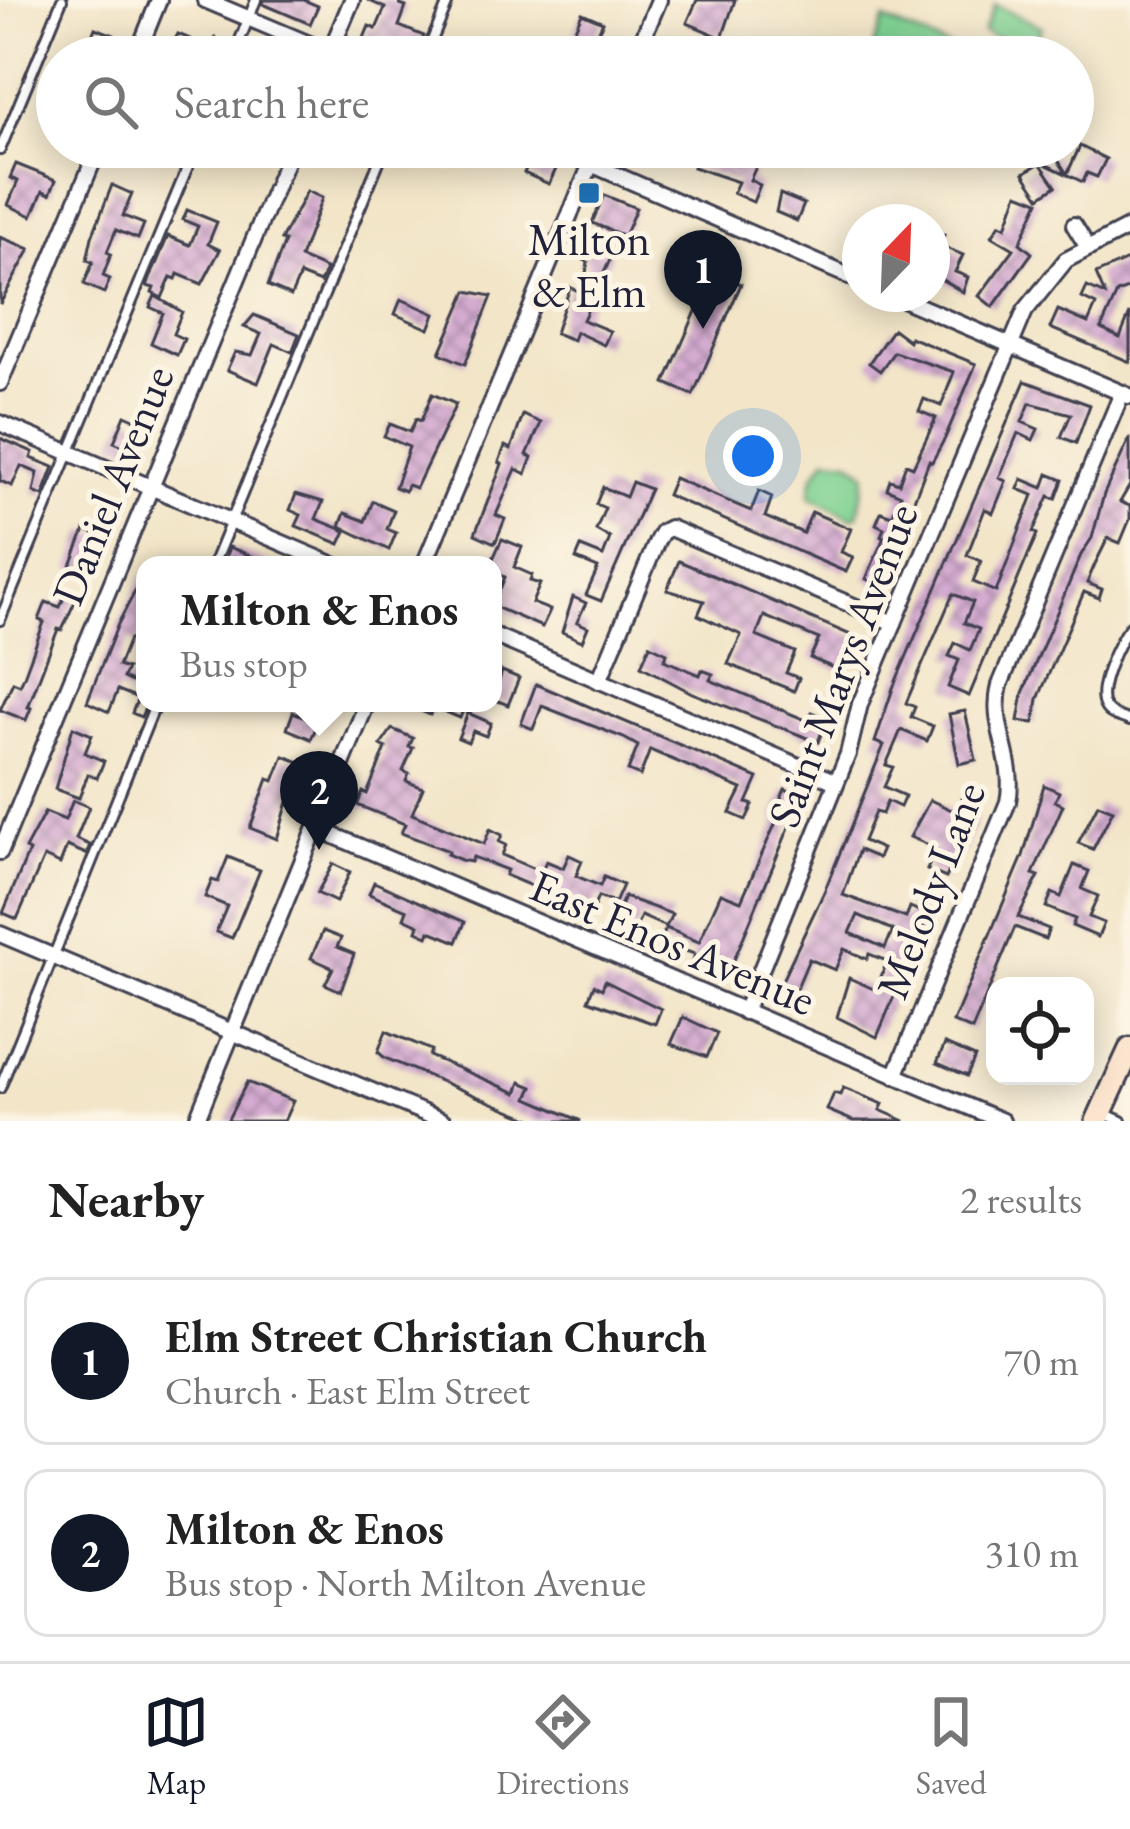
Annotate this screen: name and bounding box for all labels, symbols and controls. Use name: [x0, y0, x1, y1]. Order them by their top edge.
search box: [36, 36, 1094, 168]
icon: search: [78, 69, 144, 135]
text: Search here: [174, 73, 369, 131]
marker: Milton & Elm: [576, 180, 602, 206]
north arrow: [842, 204, 950, 312]
place label: Milton & Elm: [528, 210, 650, 320]
pin: 1: [664, 230, 742, 329]
street label: Daniel Avenue: [38, 357, 186, 613]
your location: [723, 426, 783, 486]
street label: Saint Marys Avenue: [754, 495, 930, 835]
popup: [136, 556, 502, 712]
text: Milton & Enos: [179, 580, 459, 638]
text: Bus stop: [179, 638, 308, 689]
pin: 2: [280, 751, 358, 850]
street label: Melody Lane: [862, 774, 998, 1006]
street label: East Enos Avenue: [522, 856, 824, 1028]
map controls: [986, 977, 1094, 1085]
button: locate: [986, 977, 1094, 1085]
text: Nearby: [48, 1166, 204, 1232]
text: 2 results: [960, 1174, 1082, 1225]
text: Elm Street Christian Church: [165, 1307, 707, 1365]
text: 1: [80, 1336, 100, 1387]
text: 70 m: [1003, 1336, 1079, 1387]
text: Church · East Elm Street: [165, 1365, 530, 1416]
text: Milton & Enos: [165, 1499, 444, 1557]
text: 2: [80, 1528, 100, 1579]
text: 310 m: [985, 1528, 1079, 1579]
text: Bus stop · North Milton Avenue: [165, 1557, 646, 1608]
tab: Map: [143, 1689, 209, 1804]
tab: Directions: [496, 1689, 629, 1804]
tab: Saved: [916, 1689, 987, 1804]

